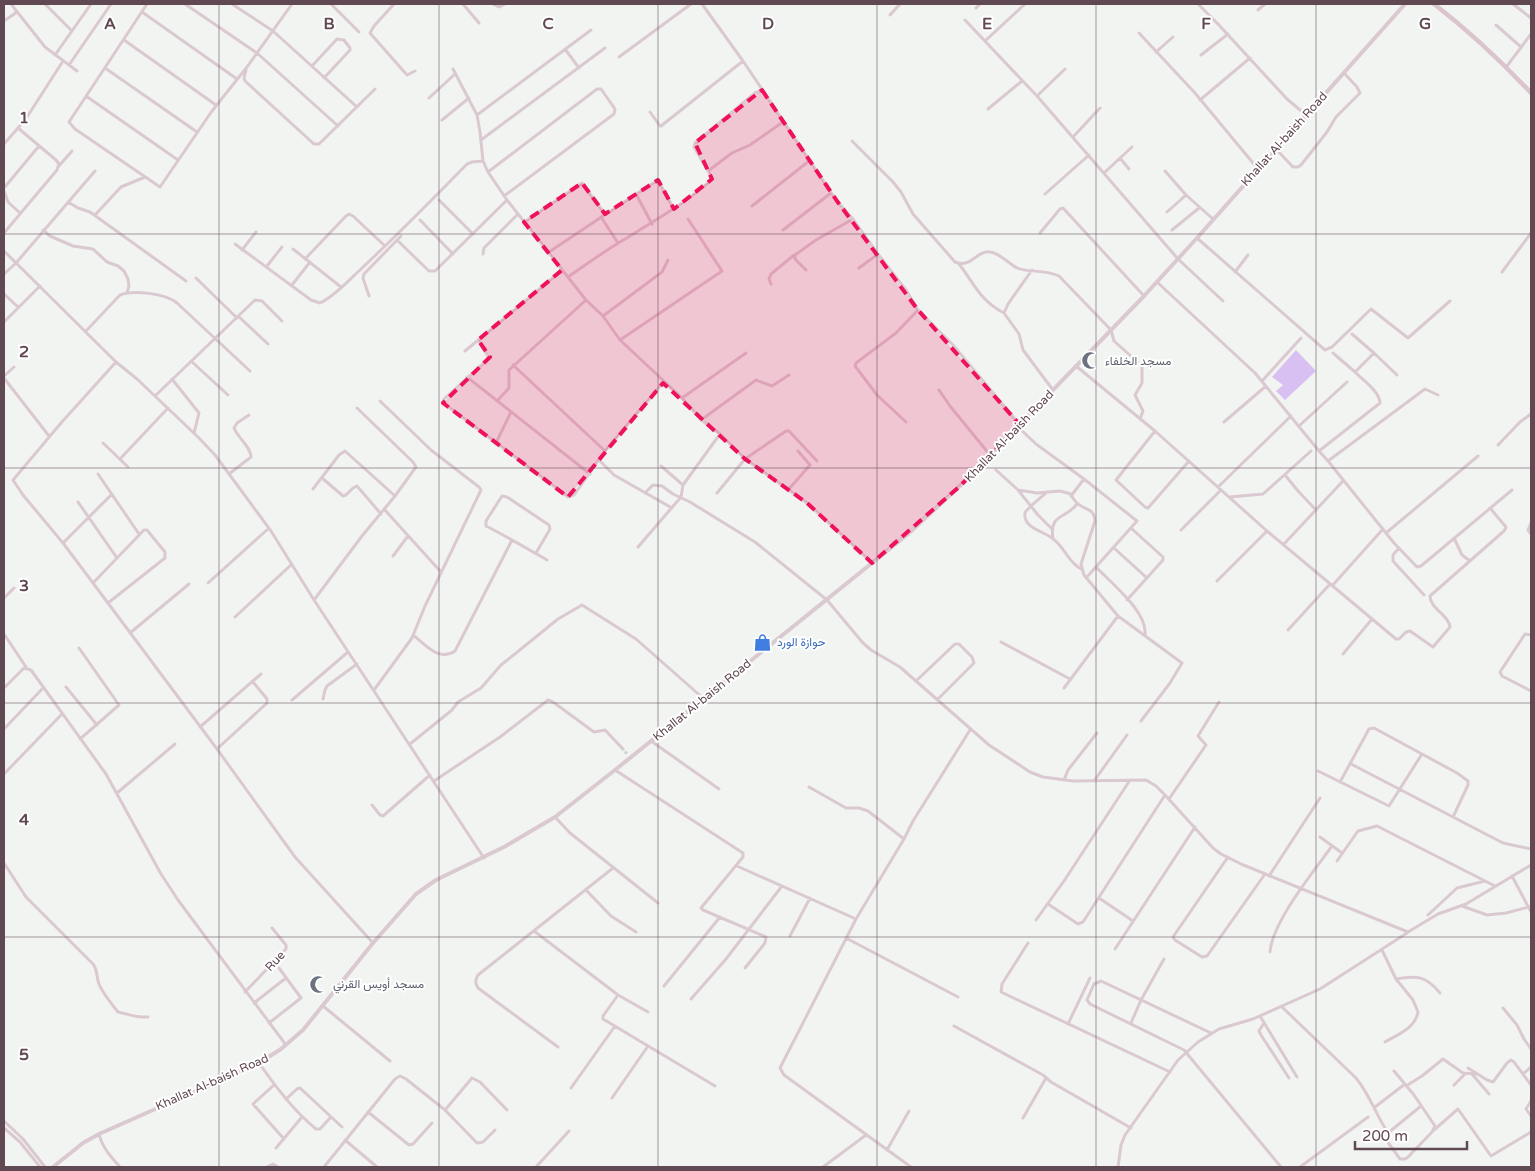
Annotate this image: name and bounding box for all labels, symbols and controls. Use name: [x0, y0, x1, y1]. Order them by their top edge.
text: A: [104, 14, 116, 34]
text: B: [323, 14, 335, 34]
text: C: [542, 14, 554, 34]
text: D: [762, 14, 774, 34]
text: E: [982, 14, 992, 34]
text: F: [1201, 14, 1211, 34]
text: G: [1419, 14, 1431, 34]
street label: Khallat Al-baish Road: [1238, 89, 1330, 189]
text: 1: [19, 108, 29, 128]
text: 2: [19, 342, 29, 362]
mosque icon: مسجد الخلفاء: [1081, 351, 1101, 371]
place label: مسجد الخلفاء: [1105, 354, 1171, 368]
street label: Khallat Al-baish Road: [962, 387, 1056, 485]
text: 3: [19, 576, 29, 596]
shop icon: حوازة الورد: [753, 632, 773, 652]
place label: حوازة الورد: [777, 635, 826, 650]
street label: Khallat Al-baish Road: [650, 656, 754, 744]
text: 4: [19, 810, 29, 830]
street label: Rue: [262, 948, 288, 974]
mosque icon: مسجد أويس القرني: [309, 974, 329, 994]
place label: مسجد أويس القرني: [333, 977, 424, 994]
text: 5: [19, 1045, 29, 1065]
street label: Khallat Al-baish Road: [153, 1051, 271, 1113]
scale bar: [1355, 1118, 1468, 1150]
text: 200 m: [1362, 1127, 1408, 1145]

